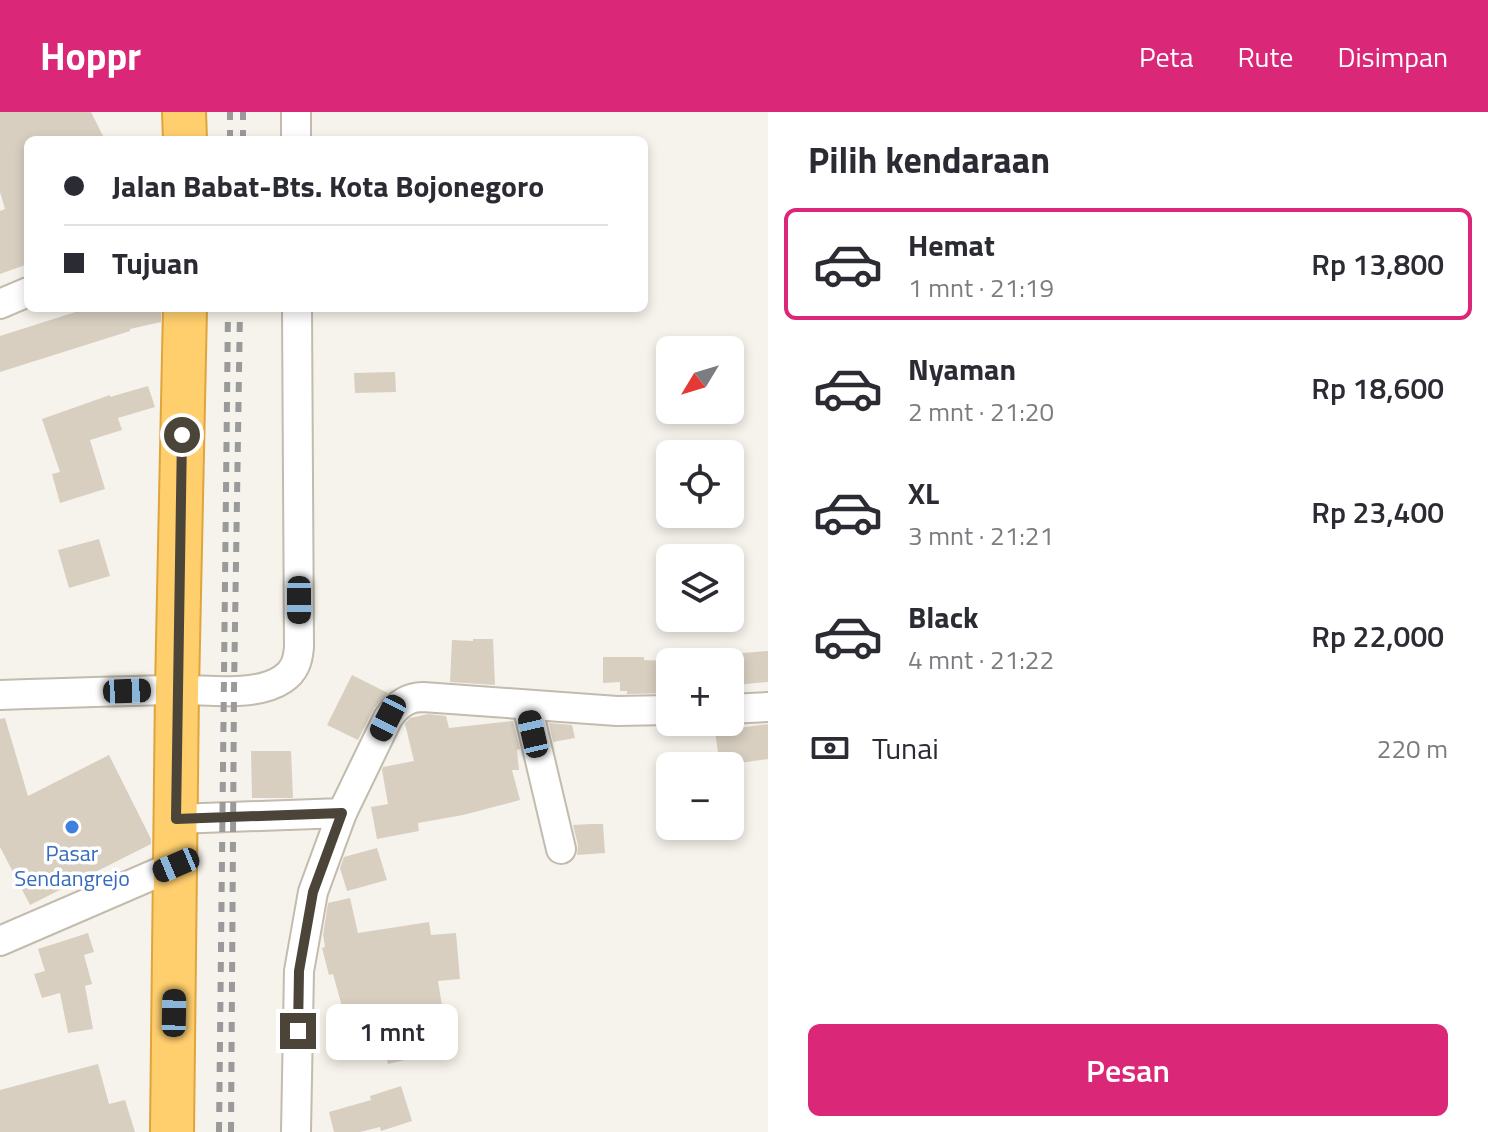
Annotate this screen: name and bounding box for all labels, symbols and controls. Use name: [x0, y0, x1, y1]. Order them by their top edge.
text: Hoppr: [40, 27, 141, 85]
text: Peta: [1139, 35, 1193, 78]
text: Rute: [1237, 35, 1293, 78]
text: Disimpan: [1337, 35, 1448, 78]
text: Pilih kendaraan: [808, 132, 1050, 187]
text: Jalan Babat-Bts. Kota Bojonegoro: [112, 163, 544, 209]
text: Hemat: [908, 222, 995, 268]
icon: car: [812, 228, 884, 300]
text: Tujuan: [112, 240, 199, 286]
text: Rp 13,800: [1311, 241, 1444, 287]
text: 1 mnt · 21:19: [908, 268, 1054, 307]
north arrow: [656, 336, 744, 424]
map controls: [656, 336, 744, 840]
text: Nyaman: [908, 346, 1016, 392]
icon: car: [812, 352, 884, 424]
text: Rp 18,600: [1311, 365, 1444, 411]
text: 2 mnt · 21:20: [908, 392, 1054, 431]
route start: [164, 417, 200, 453]
button: locate: [656, 440, 744, 528]
text: XL: [908, 470, 939, 516]
icon: car: [812, 476, 884, 548]
text: Rp 23,400: [1311, 489, 1444, 535]
text: 3 mnt · 21:21: [908, 516, 1054, 555]
button: layers: [656, 544, 744, 632]
car: [287, 576, 311, 624]
text: Black: [908, 594, 979, 640]
icon: car: [812, 600, 884, 672]
text: Rp 22,000: [1311, 613, 1444, 659]
text: 4 mnt · 21:22: [908, 640, 1054, 679]
button: +: [656, 648, 744, 736]
car: [103, 678, 151, 704]
car: [366, 691, 410, 745]
car: [516, 708, 550, 760]
text: Tunai: [872, 725, 939, 771]
icon: cash: [808, 726, 852, 770]
text: 220 m: [1377, 729, 1448, 768]
button: −: [656, 752, 744, 840]
marker: Pasar Sendangrejo: [63, 818, 81, 836]
place label: Pasar Sendangrejo: [14, 836, 130, 895]
car: [149, 845, 203, 885]
car: [162, 989, 186, 1037]
callout: 1 mnt: [326, 1003, 458, 1059]
text: 1 mnt: [359, 1012, 425, 1051]
route end: [280, 1013, 316, 1049]
button: Pesan: [808, 1024, 1448, 1116]

